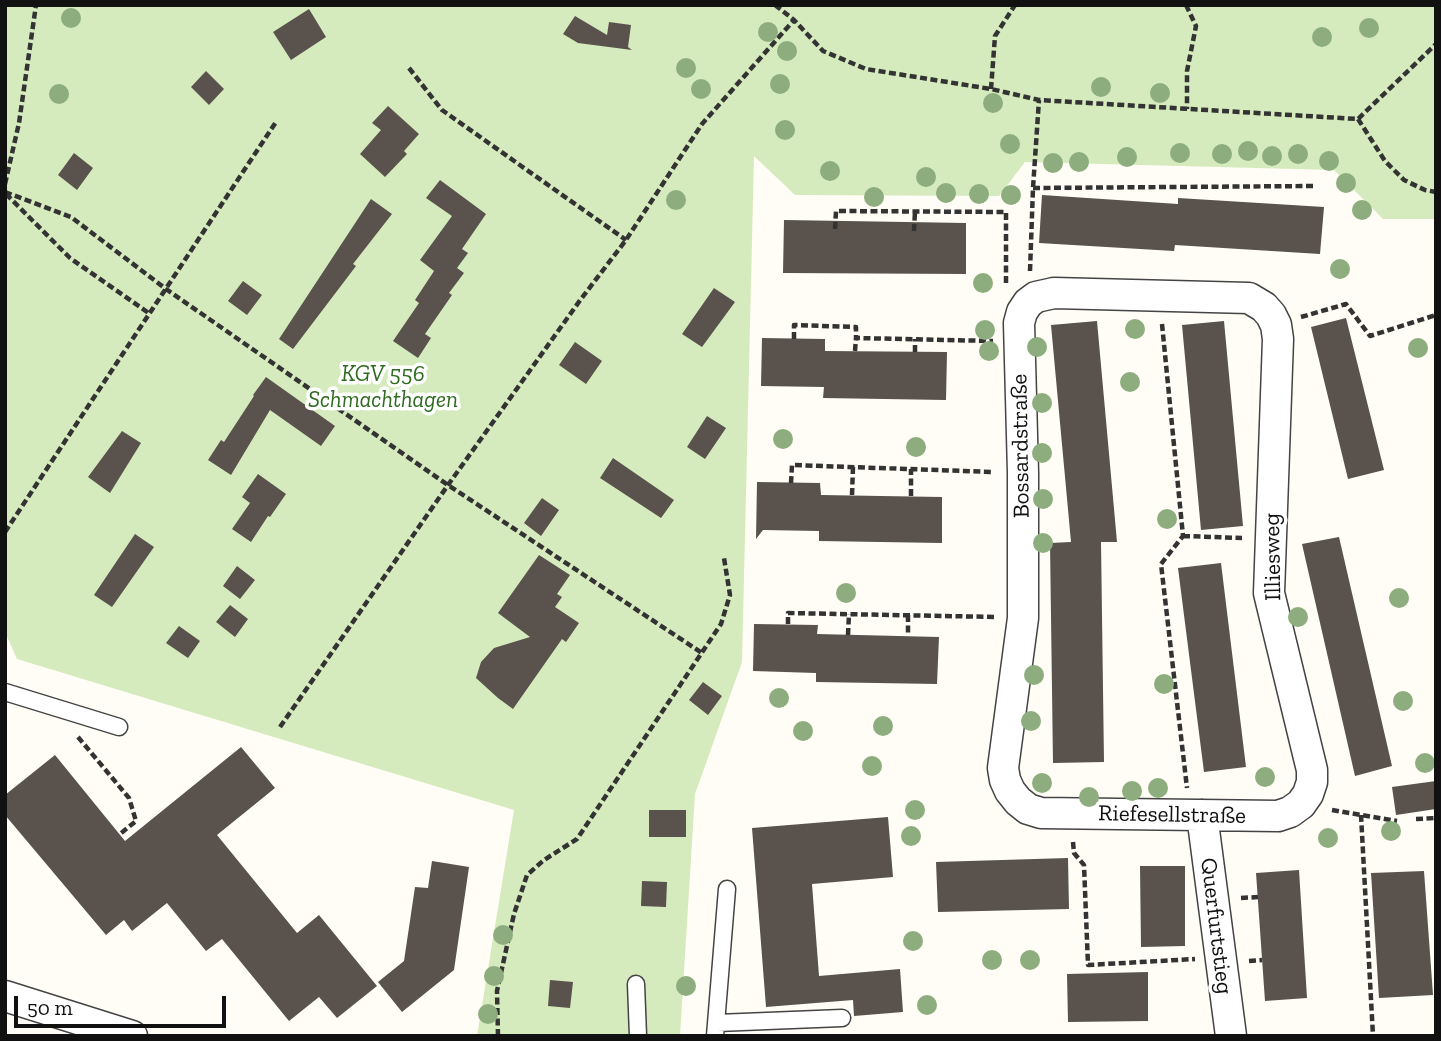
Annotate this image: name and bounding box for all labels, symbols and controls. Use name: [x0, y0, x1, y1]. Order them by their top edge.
park label: KGV 556 Schmachthagen: [308, 360, 458, 414]
street label: Bossardstraße: [1006, 374, 1036, 518]
street label: Illiesweg: [1258, 513, 1288, 601]
street label: Riefesellstraße: [1098, 800, 1246, 830]
street label: Querfurtstieg: [1194, 856, 1238, 996]
scale bar: [18, 982, 229, 1026]
text: 50 m: [27, 995, 73, 1020]

